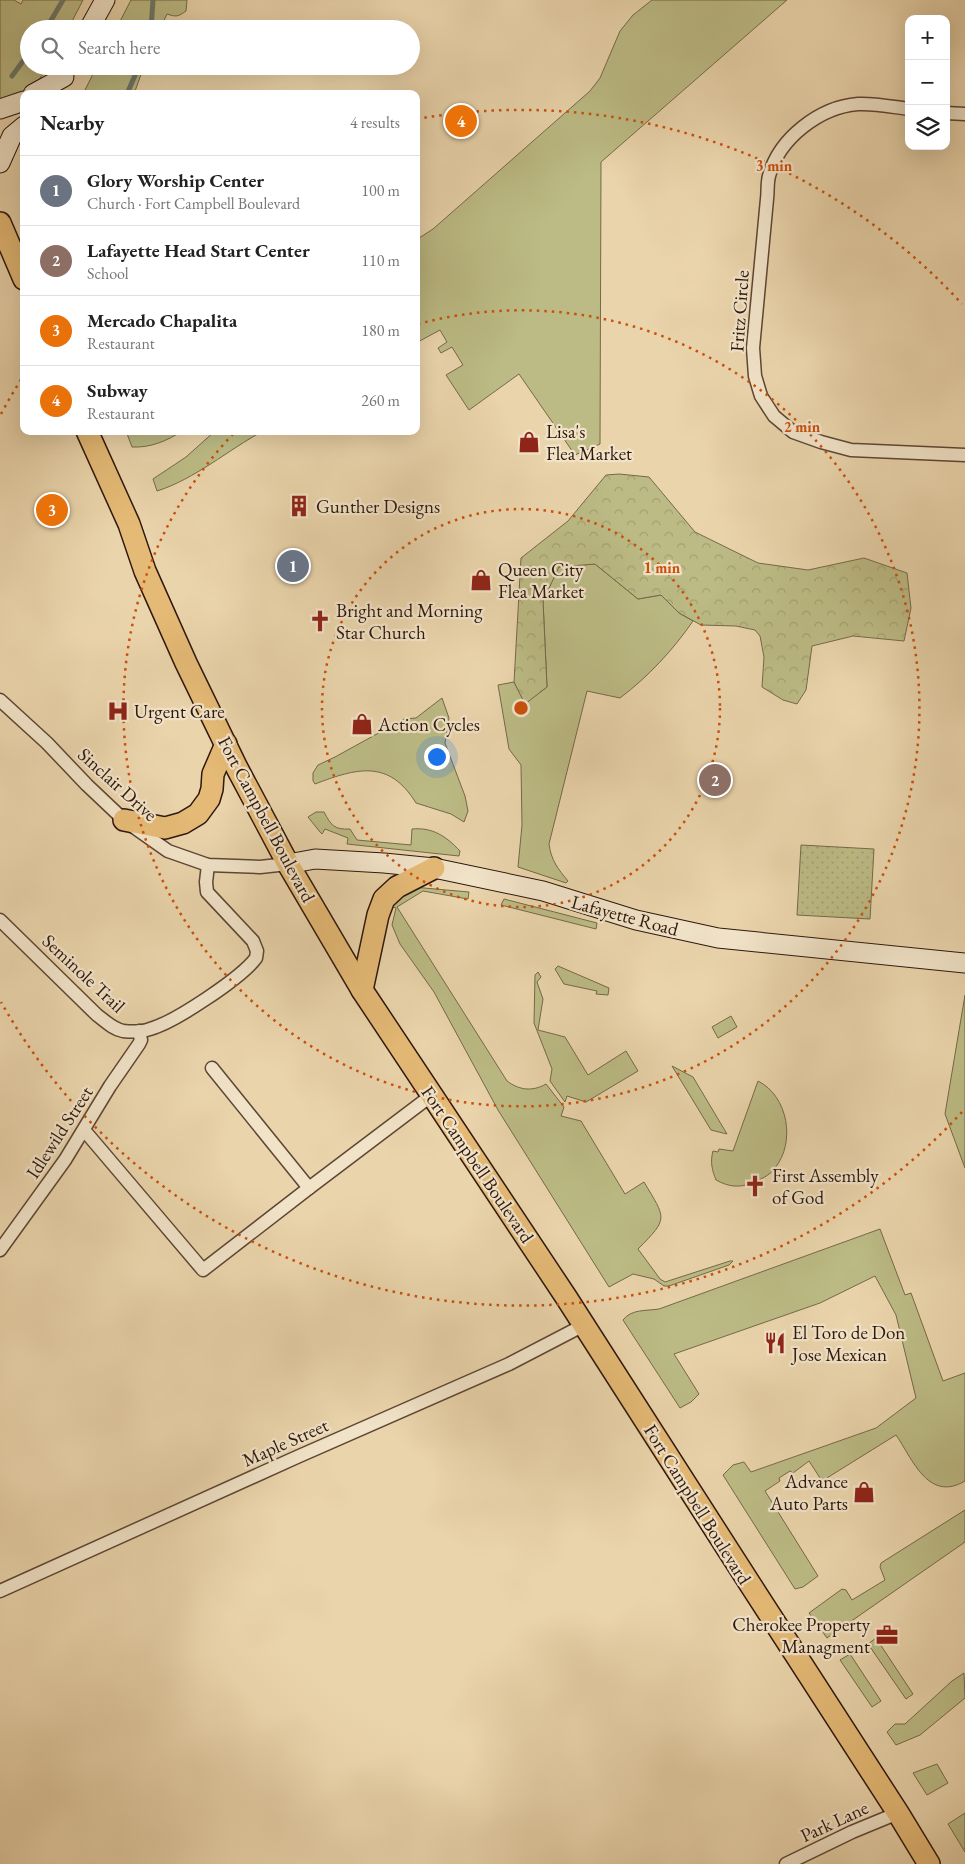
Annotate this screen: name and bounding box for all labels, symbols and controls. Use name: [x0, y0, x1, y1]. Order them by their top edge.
map controls: [905, 15, 950, 150]
button: +: [905, 15, 950, 60]
search box: [20, 20, 420, 75]
icon: search: [38, 34, 66, 62]
text: Search here: [78, 35, 160, 60]
button: −: [905, 60, 950, 105]
pin: 4: [445, 102, 477, 140]
button: layers: [905, 105, 950, 150]
text: Nearby: [40, 109, 104, 136]
text: 4 results: [350, 112, 400, 133]
text: 3 min: [756, 156, 793, 175]
text: Glory Worship Center: [87, 168, 264, 193]
text: 1: [52, 180, 60, 201]
text: 100 m: [361, 180, 400, 201]
text: Church · Fort Campbell Boulevard: [87, 193, 300, 214]
text: Lafayette Head Start Center: [87, 238, 310, 263]
text: 2: [52, 250, 60, 271]
text: 110 m: [361, 250, 400, 271]
text: School: [87, 263, 129, 284]
street label: Fritz Circle: [724, 269, 755, 353]
text: Mercado Chapalita: [87, 308, 237, 333]
text: 3: [52, 320, 60, 341]
text: 180 m: [361, 320, 400, 341]
text: Restaurant: [87, 333, 155, 354]
text: Subway: [87, 378, 148, 403]
text: 4: [52, 390, 60, 411]
text: 260 m: [361, 390, 400, 411]
text: Restaurant: [87, 403, 155, 424]
text: 2 min: [784, 417, 821, 436]
place label: Lisa's Flea Market: [546, 419, 632, 466]
shop icon: Lisa's Flea Market: [516, 429, 542, 455]
pin: 3: [36, 491, 68, 529]
building icon: Gunther Designs: [286, 493, 312, 519]
place label: Gunther Designs: [316, 494, 440, 519]
pin: 1: [277, 547, 309, 585]
place label: Queen City Flea Market: [498, 557, 584, 604]
text: 1 min: [644, 558, 681, 577]
shop icon: Queen City Flea Market: [468, 567, 494, 593]
place label: Bright and Morning Star Church: [336, 598, 483, 645]
church icon: Bright and Morning Star Church: [307, 608, 333, 634]
hospital icon: Urgent Care: [105, 698, 131, 724]
place label: Urgent Care: [134, 699, 225, 724]
centre of rings: [512, 699, 530, 717]
shop icon: Action Cycles: [349, 711, 375, 737]
place label: Action Cycles: [377, 712, 480, 737]
street label: Fort Campbell Boulevard: [212, 732, 321, 907]
street label: Sinclair Drive: [73, 742, 163, 827]
your location: [424, 744, 450, 770]
pin: 2: [699, 761, 731, 799]
street label: Lafayette Road: [569, 889, 682, 942]
street label: Seminole Trail: [37, 929, 131, 1018]
street label: Idlewild Street: [20, 1081, 99, 1183]
street label: Fort Campbell Boulevard: [416, 1081, 540, 1248]
place label: First Assembly of God: [772, 1163, 879, 1210]
church icon: First Assembly of God: [742, 1173, 768, 1199]
place label: El Toro de Don Jose Mexican: [790, 1320, 905, 1367]
restaurant icon: El Toro de Don Jose Mexican: [762, 1330, 788, 1356]
street label: Maple Street: [238, 1412, 332, 1472]
street label: Fort Campbell Boulevard: [638, 1419, 757, 1590]
place label: Advance Auto Parts: [769, 1469, 848, 1516]
shop icon: Advance Auto Parts: [851, 1479, 877, 1505]
place label: Cherokee Property Managment: [732, 1612, 871, 1659]
office icon: Cherokee Property Managment: [874, 1622, 900, 1648]
street label: Park Lane: [796, 1795, 872, 1848]

